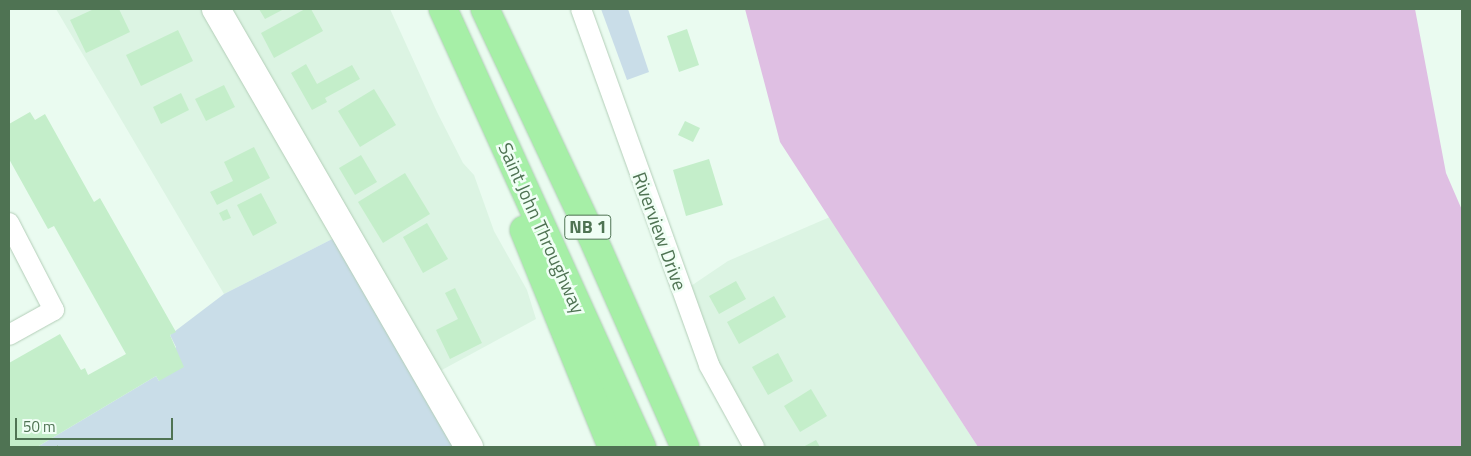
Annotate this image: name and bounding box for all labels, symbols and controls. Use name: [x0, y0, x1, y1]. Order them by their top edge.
street label: Saint John Throughway: [494, 139, 590, 317]
street label: Riverview Drive: [628, 169, 692, 293]
road number: NB 1: [564, 212, 612, 242]
scale bar: [18, 408, 175, 440]
text: 50 m: [23, 415, 56, 438]

